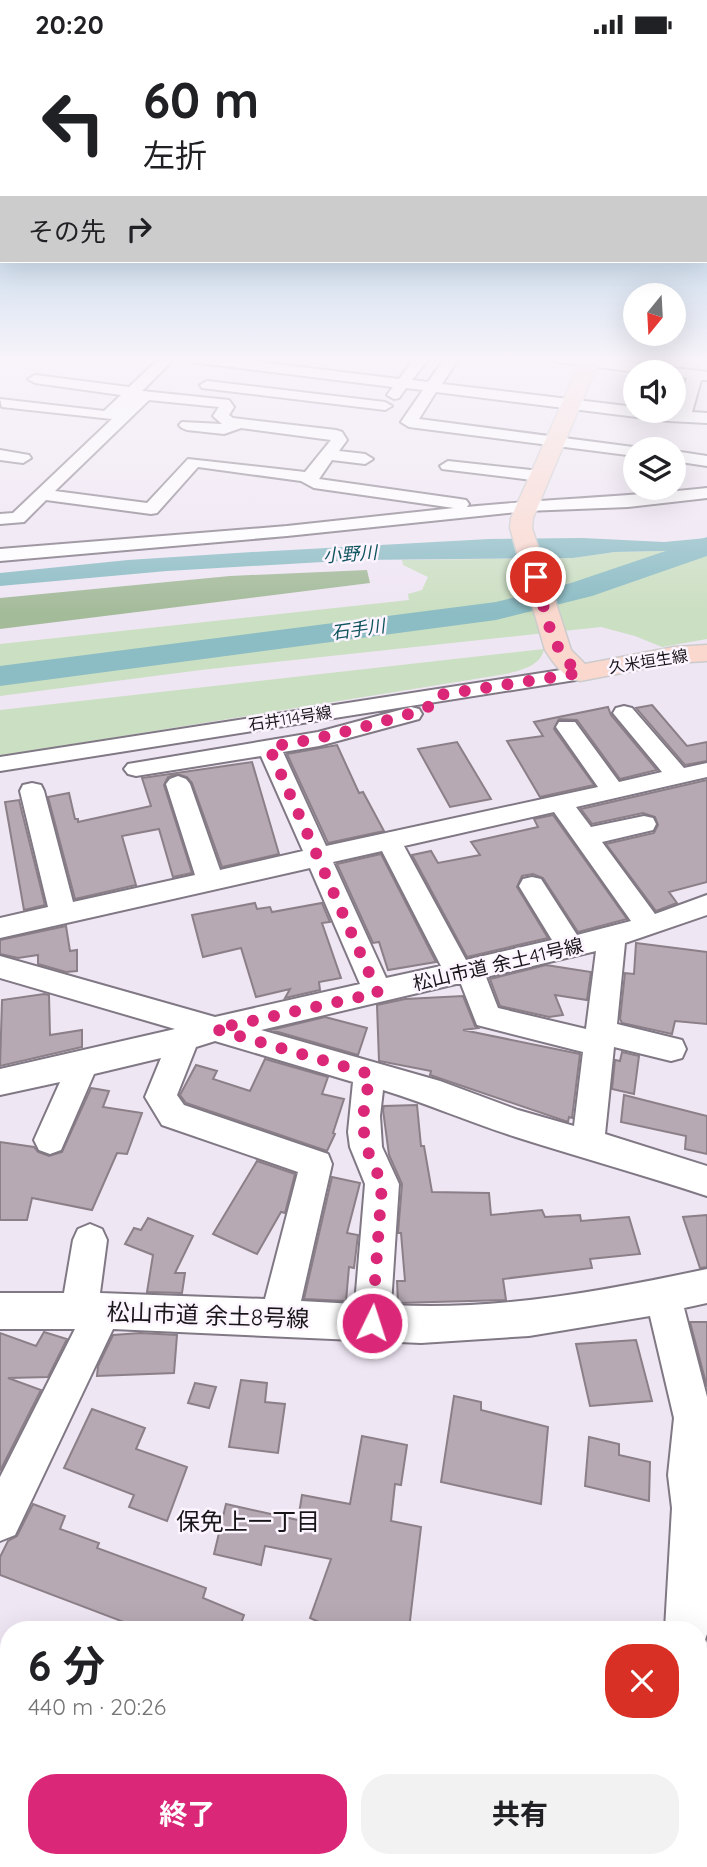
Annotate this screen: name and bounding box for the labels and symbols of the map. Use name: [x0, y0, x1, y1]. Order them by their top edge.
north arrow: [623, 283, 686, 347]
water label: 小野川: [322, 541, 380, 567]
pin: [506, 547, 566, 607]
water label: 石手川: [330, 614, 388, 644]
street label: 久米垣生線: [607, 645, 689, 677]
street label: 石井114号線: [247, 702, 333, 734]
street label: 松山市道 余土41号線: [410, 933, 586, 995]
position arrow: [335, 1286, 409, 1360]
street label: 松山市道 余土8号線: [106, 1297, 310, 1333]
district label: 保免上一丁目: [176, 1506, 320, 1536]

